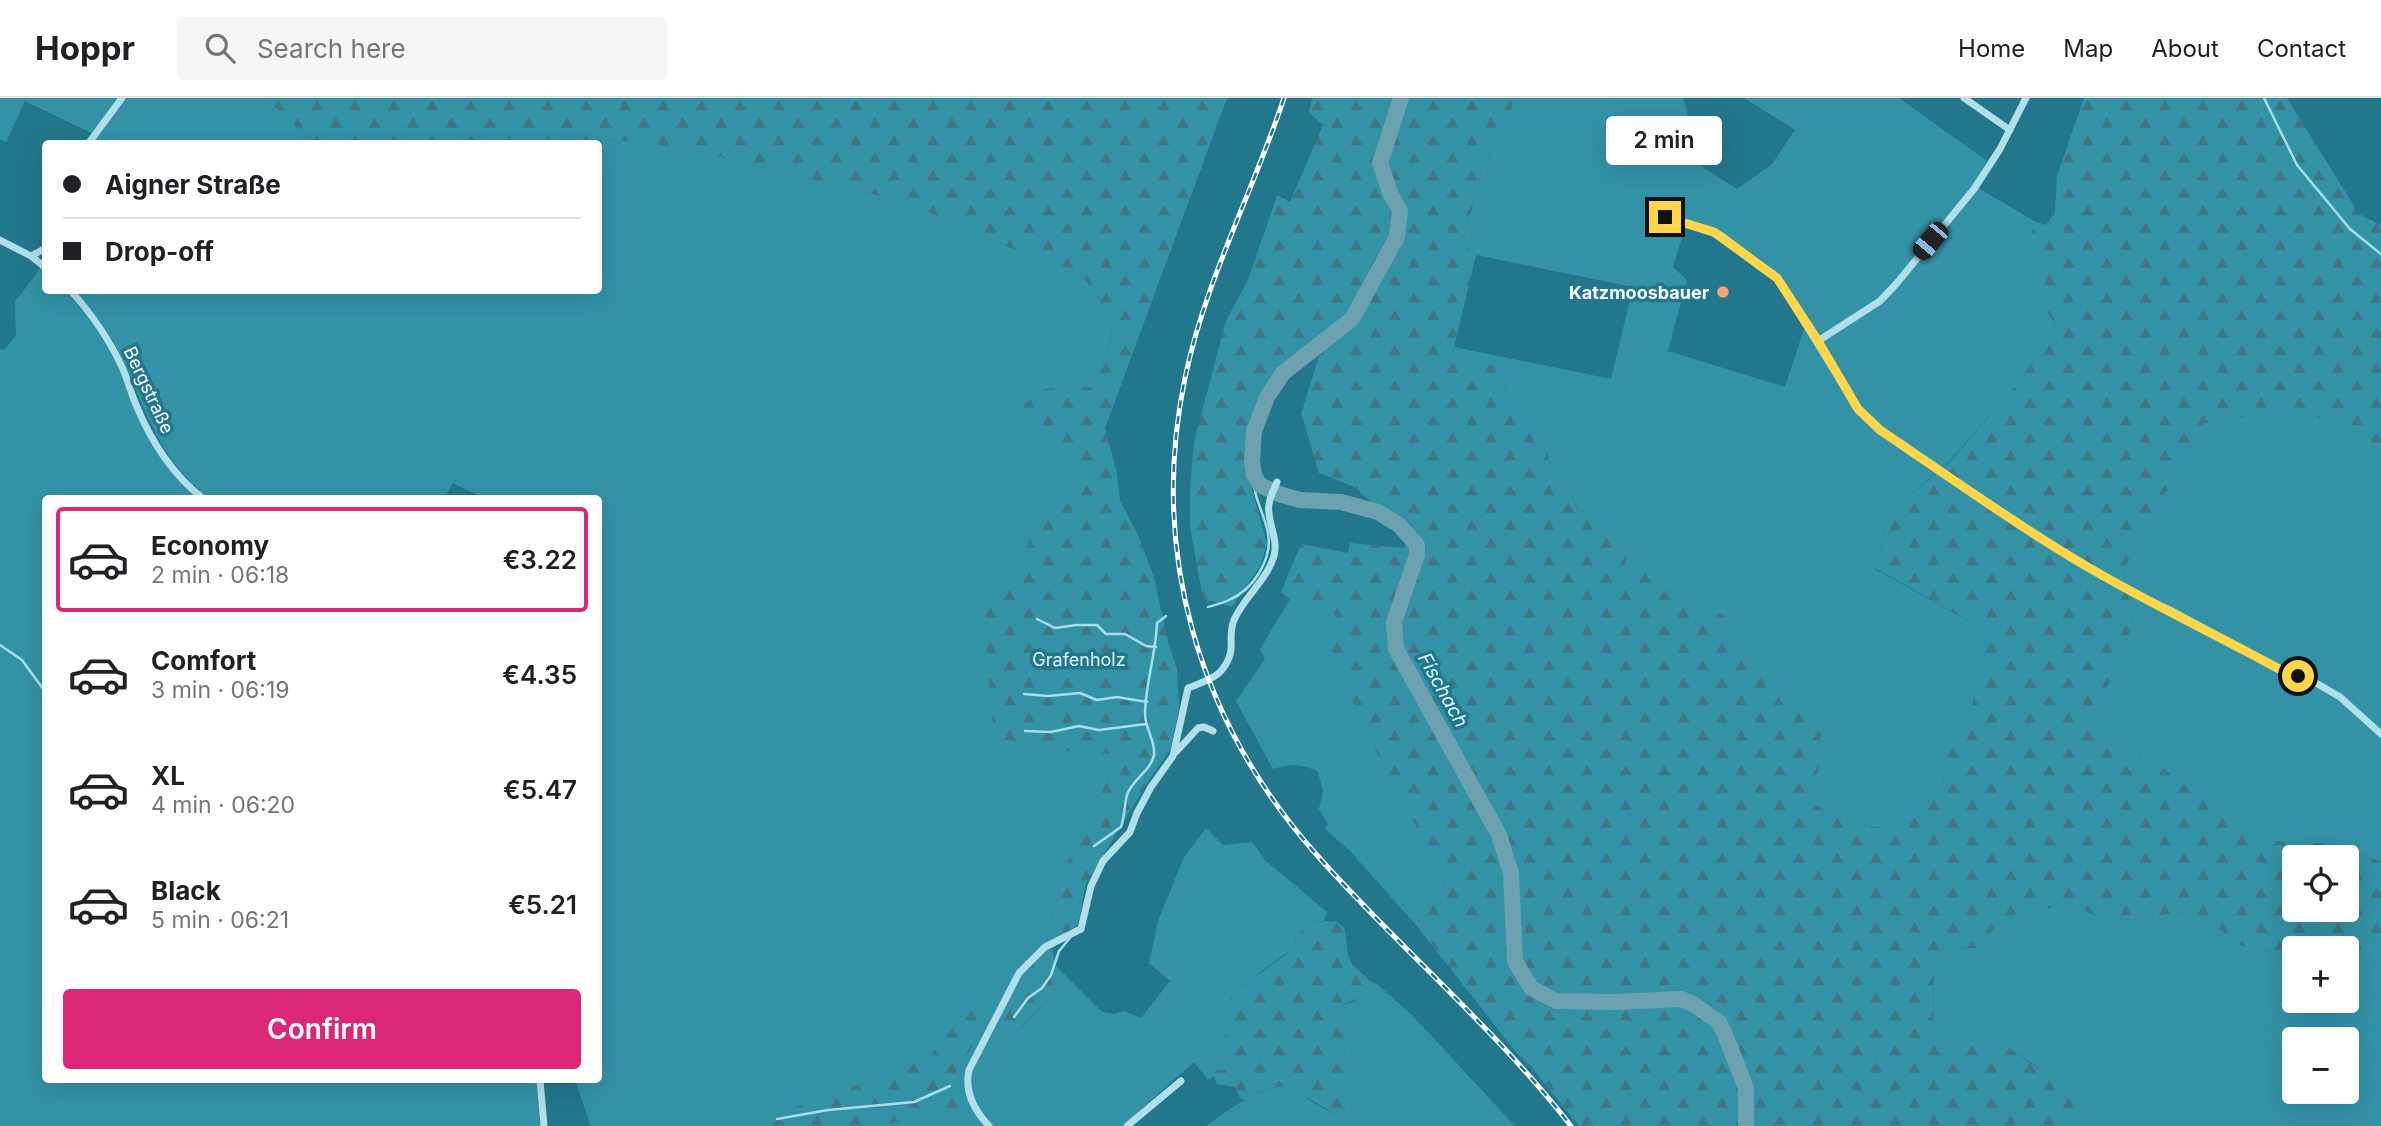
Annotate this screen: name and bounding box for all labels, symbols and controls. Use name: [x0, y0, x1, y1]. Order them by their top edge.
search box: [177, 17, 667, 80]
text: Hoppr: [35, 28, 135, 68]
icon: search: [201, 29, 239, 67]
text: Search here: [257, 33, 406, 64]
text: Home: [1958, 34, 2025, 63]
text: Map: [2063, 34, 2113, 63]
text: About: [2151, 34, 2219, 63]
text: Contact: [2257, 34, 2346, 63]
callout: 2 min: [1607, 116, 1723, 164]
text: 2 min: [1634, 126, 1694, 154]
text: Aigner Straße: [105, 169, 281, 200]
route end: [1649, 201, 1681, 233]
car: [1909, 218, 1952, 264]
text: Drop-off: [105, 236, 214, 267]
place label: Katzmoosbauer: [1569, 282, 1709, 303]
marker: Katzmoosbauer: [1715, 284, 1731, 300]
street label: Bergstraße: [120, 343, 178, 437]
icon: car: [67, 528, 130, 591]
text: Economy: [151, 530, 269, 561]
text: €3.22: [503, 544, 577, 575]
text: 2 min · 06:18: [151, 561, 289, 589]
icon: car: [67, 643, 130, 706]
text: Comfort: [151, 645, 256, 676]
park label: Grafenholz: [1032, 649, 1126, 670]
water label: Fischach: [1413, 649, 1473, 731]
text: €4.35: [502, 659, 577, 690]
route start: [2282, 660, 2314, 692]
text: 3 min · 06:19: [151, 676, 290, 704]
icon: car: [67, 758, 130, 821]
text: XL: [151, 760, 185, 791]
text: €5.47: [503, 774, 577, 805]
text: 4 min · 06:20: [151, 791, 295, 819]
map controls: [2282, 845, 2359, 1104]
button: locate: [2282, 845, 2359, 922]
icon: car: [67, 873, 130, 936]
text: Black: [151, 875, 221, 906]
text: €5.21: [508, 889, 577, 920]
text: 5 min · 06:21: [151, 906, 289, 934]
button: +: [2282, 936, 2359, 1013]
button: Confirm: [63, 989, 581, 1069]
button: −: [2282, 1027, 2359, 1104]

